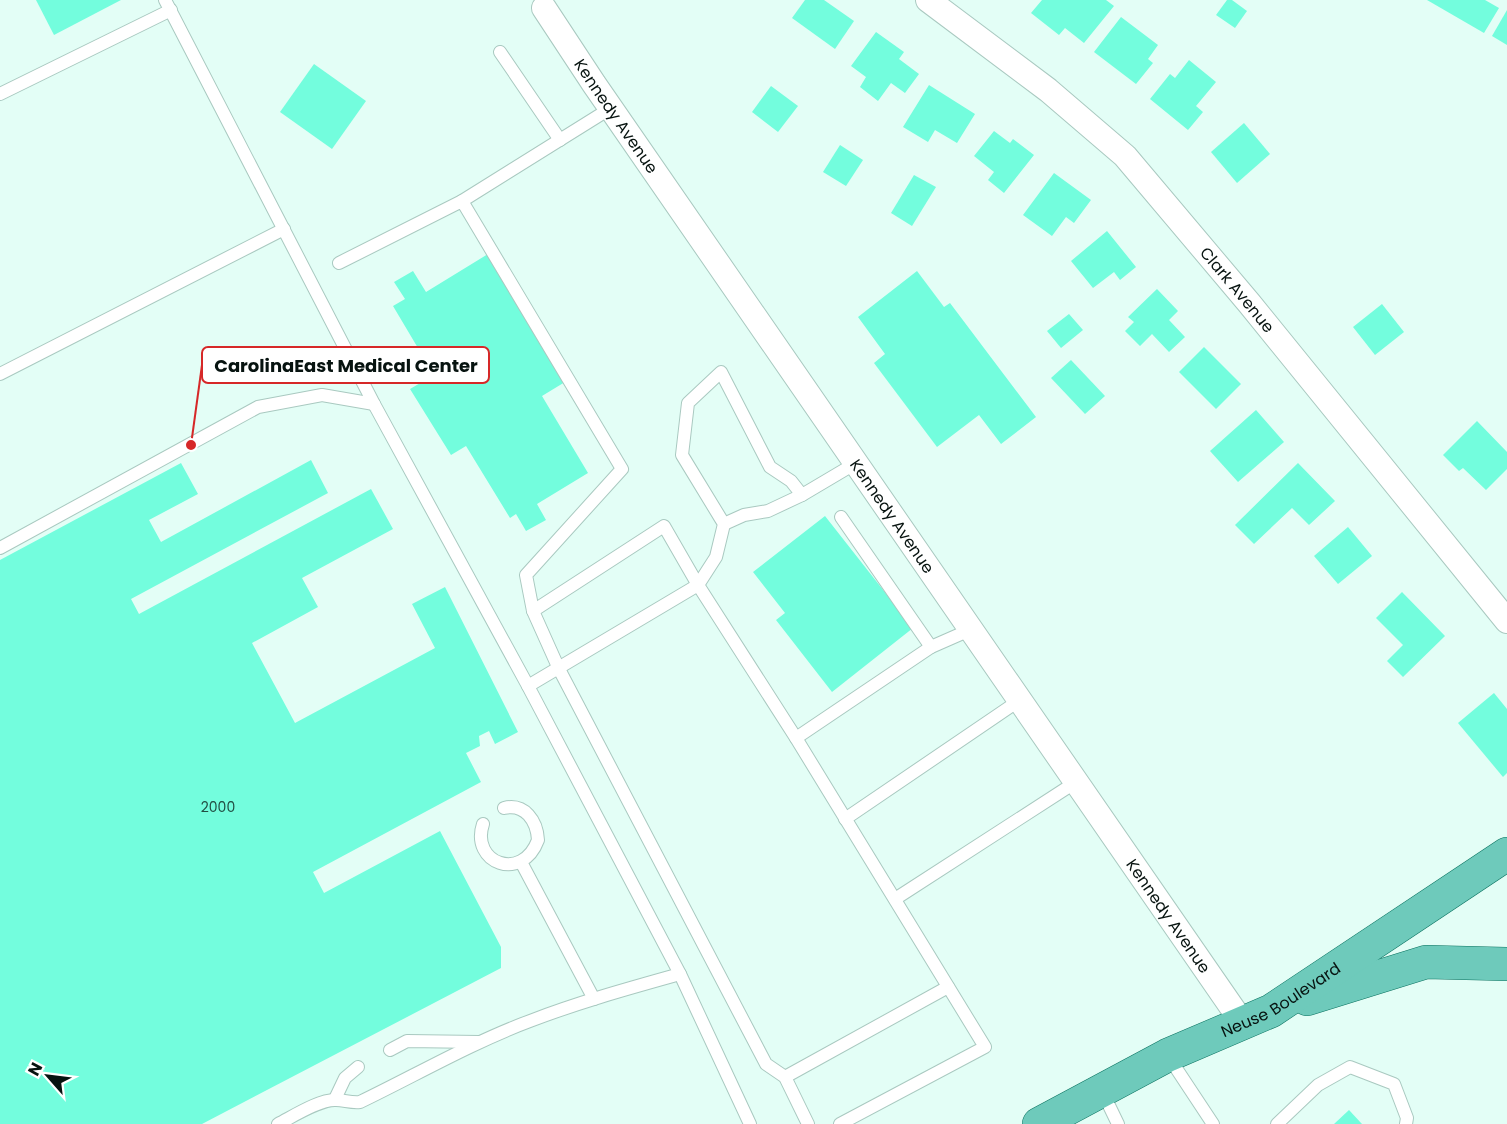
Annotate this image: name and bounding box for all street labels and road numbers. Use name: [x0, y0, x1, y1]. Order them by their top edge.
street label: Kennedy Avenue: [569, 54, 664, 178]
street label: Clark Avenue: [1195, 242, 1280, 338]
street label: Kennedy Avenue: [845, 454, 940, 578]
street label: Kennedy Avenue: [1121, 854, 1216, 978]
street label: Neuse Boulevard: [1217, 957, 1345, 1043]

